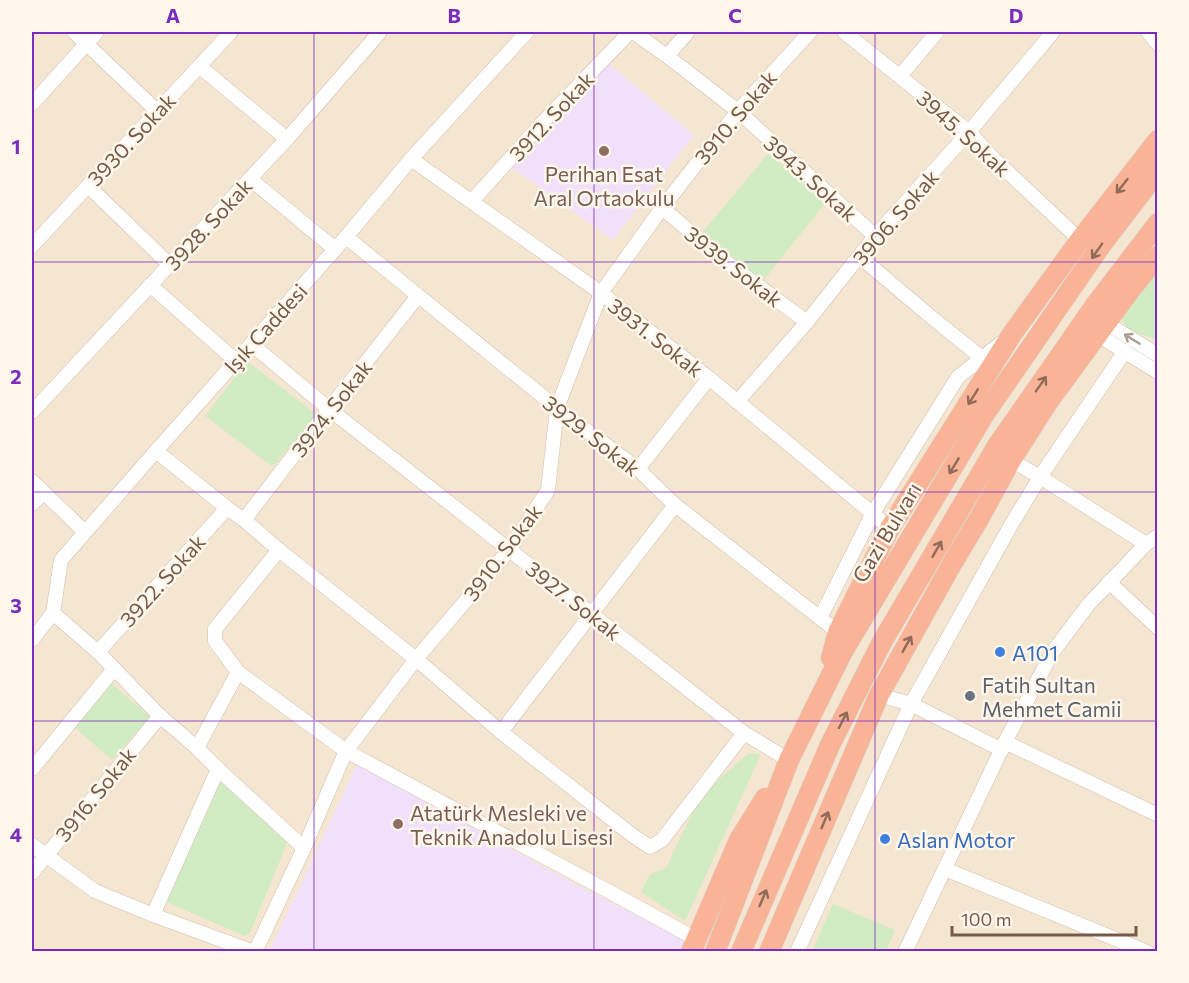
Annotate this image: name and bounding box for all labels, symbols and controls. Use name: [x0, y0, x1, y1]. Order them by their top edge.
text: A: [166, 3, 180, 27]
text: B: [447, 3, 461, 27]
text: C: [728, 3, 742, 27]
text: D: [1009, 3, 1023, 27]
street label: 3910. Sokak: [689, 65, 781, 169]
street label: 3912. Sokak: [503, 66, 599, 166]
street label: 3945. Sokak: [912, 85, 1016, 181]
street label: 3930. Sokak: [82, 87, 180, 191]
street label: 3943. Sokak: [759, 130, 863, 226]
text: 1: [11, 134, 21, 158]
marker: Perihan Esat Aral Ortaokulu: [597, 144, 611, 158]
place label: Perihan Esat Aral Ortaokulu: [534, 161, 674, 210]
street label: 3906. Sokak: [847, 164, 943, 270]
street label: 3928. Sokak: [159, 173, 257, 275]
one-way arrow: [1115, 178, 1128, 194]
street label: 3939. Sokak: [680, 220, 788, 312]
one-way arrow: [1091, 243, 1103, 259]
street label: Işık Caddesi: [218, 278, 312, 378]
street label: 3931. Sokak: [604, 292, 708, 382]
one-way arrow: [1124, 333, 1141, 345]
street label: 3924. Sokak: [285, 355, 377, 461]
text: 2: [10, 364, 22, 388]
one-way arrow: [1035, 376, 1047, 392]
one-way arrow: [967, 388, 979, 404]
street label: 3929. Sokak: [539, 389, 645, 481]
one-way arrow: [947, 457, 959, 474]
street label: Gazi Bulvarı: [846, 477, 926, 587]
street label: 3910. Sokak: [458, 499, 546, 605]
street label: 3922. Sokak: [114, 529, 210, 631]
one-way arrow: [931, 541, 943, 558]
street label: 3927. Sokak: [522, 555, 626, 645]
text: 3: [10, 593, 22, 617]
one-way arrow: [901, 636, 913, 653]
place label: A101: [1012, 640, 1058, 665]
marker: A101: [993, 645, 1007, 659]
place label: Fatih Sultan Mehmet Camii: [982, 672, 1122, 721]
marker: Fatih Sultan Mehmet Camii: [963, 689, 977, 703]
one-way arrow: [837, 711, 849, 729]
street label: 3916. Sokak: [50, 742, 140, 846]
place label: Atatürk Mesleki ve Teknik Anadolu Lisesi: [410, 800, 613, 849]
one-way arrow: [820, 812, 832, 830]
marker: Atatürk Mesleki ve Teknik Anadolu Lisesi: [391, 817, 405, 831]
text: 4: [10, 822, 22, 846]
place label: Aslan Motor: [897, 827, 1015, 852]
marker: Aslan Motor: [878, 832, 892, 846]
one-way arrow: [758, 889, 769, 907]
scale bar: [952, 899, 1136, 937]
text: 100 m: [961, 908, 1011, 930]

